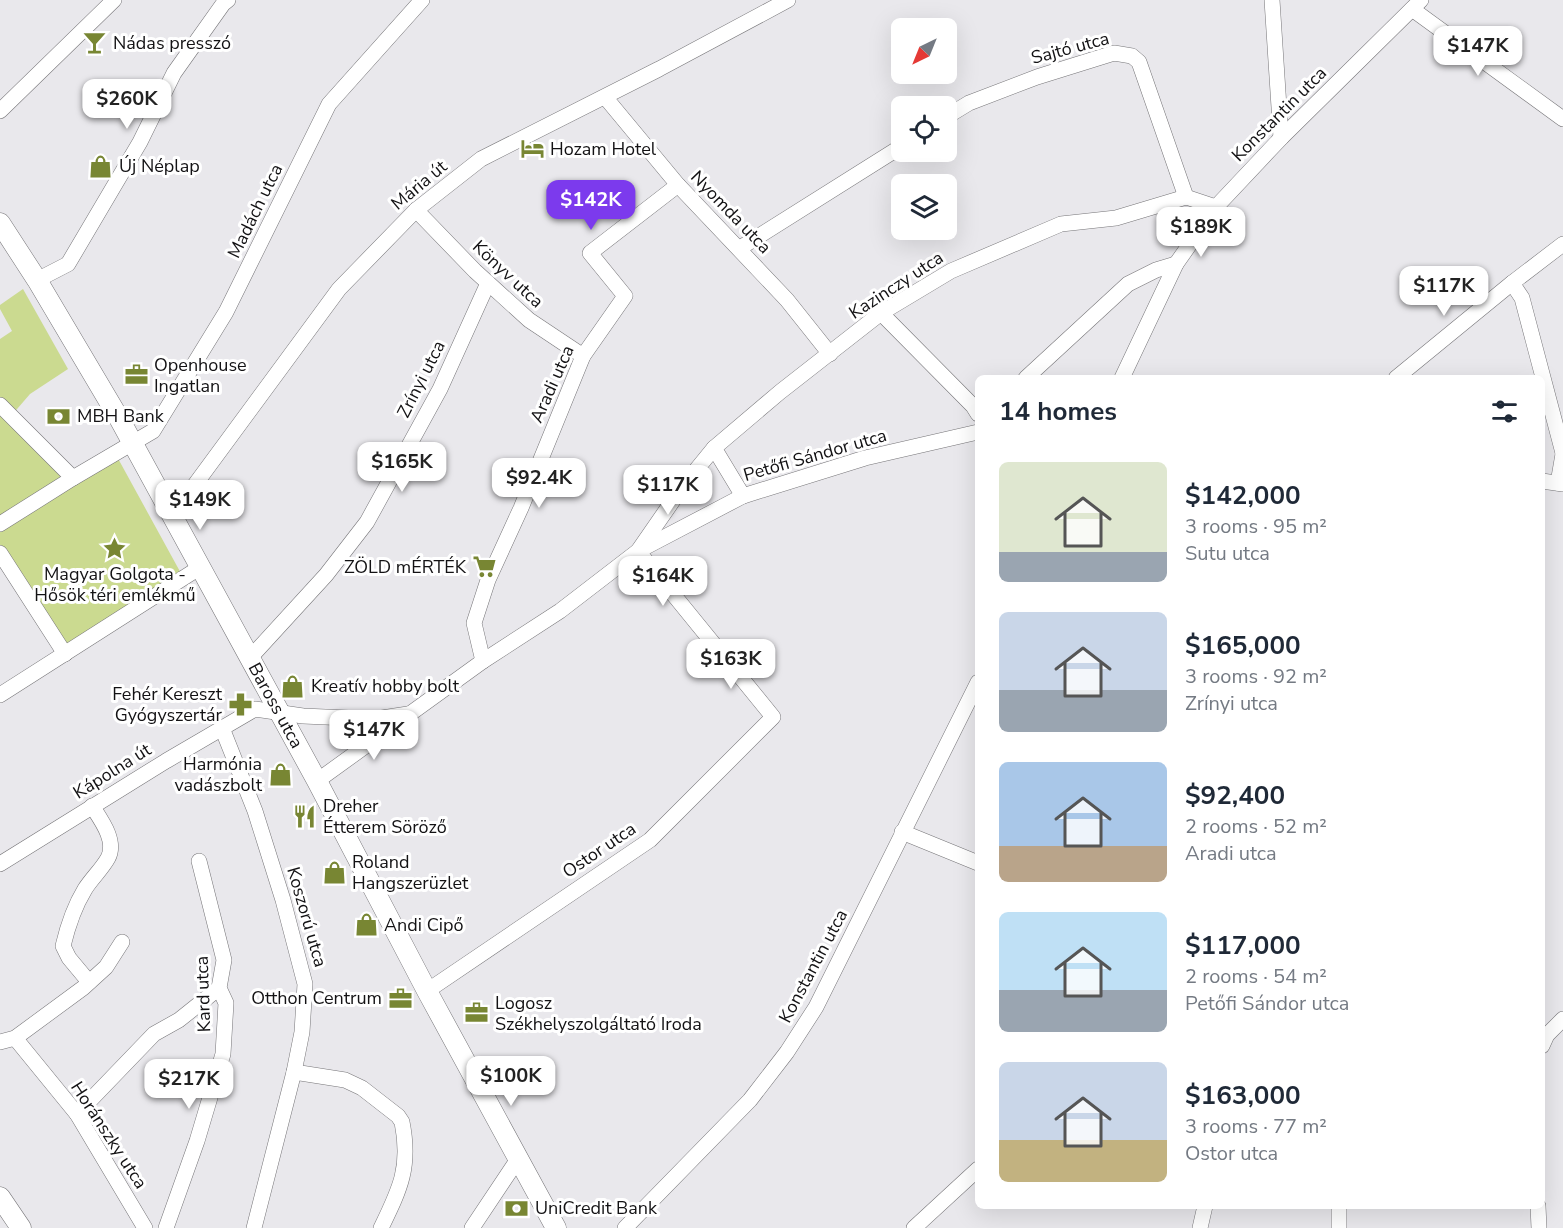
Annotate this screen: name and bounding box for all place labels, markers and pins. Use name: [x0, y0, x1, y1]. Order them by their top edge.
pin: $147K: [1436, 26, 1520, 77]
bar icon: Nádas presszó: [82, 30, 108, 56]
place label: Nádas presszó: [113, 31, 231, 55]
pin: $260K: [85, 79, 169, 130]
hotel icon: Hozam Hotel: [519, 136, 545, 162]
place label: Hozam Hotel: [550, 137, 657, 161]
shop icon: Új Néplap: [88, 153, 114, 179]
place label: Új Néplap: [119, 154, 200, 178]
pin: $142K: [549, 180, 633, 231]
pin: $189K: [1159, 207, 1243, 258]
pin: $117K: [1402, 266, 1486, 317]
place label: Openhouse Ingatlan: [154, 353, 247, 398]
office icon: Openhouse Ingatlan: [123, 362, 149, 388]
bank icon: MBH Bank: [46, 403, 72, 429]
place label: MBH Bank: [77, 404, 165, 428]
pin: $165K: [360, 442, 444, 493]
pin: $92.4K: [490, 458, 588, 509]
pin: $117K: [626, 465, 710, 516]
pin: $149K: [158, 480, 242, 531]
place icon: Magyar Golgota - Hősök téri emlékmű: [102, 535, 128, 561]
supermarket icon: ZÖLD mÉRTÉK: [471, 554, 497, 580]
place label: ZÖLD mÉRTÉK: [344, 555, 467, 579]
pin: $164K: [621, 556, 705, 607]
place label: Magyar Golgota - Hősök téri emlékmű: [34, 562, 196, 607]
pin: $163K: [689, 639, 773, 690]
shop icon: Kreatív hobby bolt: [280, 673, 306, 699]
place label: Kreatív hobby bolt: [311, 674, 460, 698]
place label: Fehér Kereszt Gyógyszertár: [112, 682, 223, 727]
pharmacy icon: Fehér Kereszt Gyógyszertár: [227, 691, 253, 717]
pin: $147K: [332, 710, 416, 761]
place label: Harmónia vadászbolt: [174, 752, 263, 797]
shop icon: Harmónia vadászbolt: [267, 761, 293, 787]
place label: Dreher Étterem Söröző: [323, 794, 447, 839]
restaurant icon: Dreher Étterem Söröző: [292, 803, 318, 829]
place label: Roland Hangszerüzlet: [352, 850, 469, 895]
shop icon: Roland Hangszerüzlet: [321, 859, 347, 885]
shop icon: Andi Cipő: [353, 912, 379, 938]
place label: Andi Cipő: [384, 913, 463, 937]
office icon: Otthon Centrum: [387, 985, 413, 1011]
place label: Otthon Centrum: [251, 986, 382, 1010]
place label: Logosz Székhelyszolgáltató Iroda: [495, 991, 702, 1036]
office icon: Logosz Székhelyszolgáltató Iroda: [464, 1000, 490, 1026]
pin: $100K: [469, 1056, 553, 1107]
pin: $217K: [147, 1059, 231, 1110]
bank icon: UniCredit Bank: [504, 1195, 530, 1221]
place label: UniCredit Bank: [535, 1196, 658, 1220]

